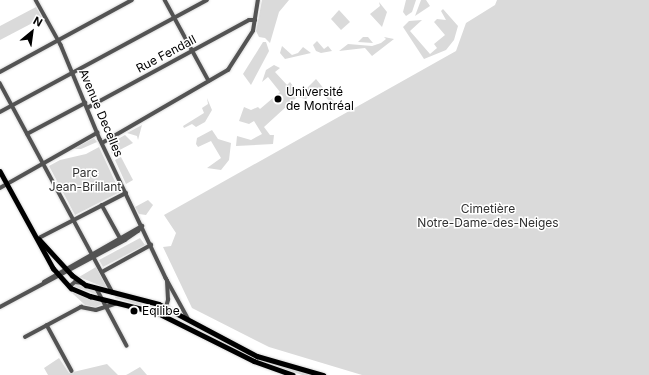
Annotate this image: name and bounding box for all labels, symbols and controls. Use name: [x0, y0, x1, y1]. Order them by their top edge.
north arrow: [12, 12, 52, 52]
text: N: [31, 13, 45, 30]
street label: Rue Fendall: [134, 32, 198, 76]
street label: Avenue Decelles: [76, 67, 126, 159]
place label: Université de Montréal: [286, 85, 354, 113]
marker: Université de Montréal: [273, 94, 283, 104]
park label: Parc Jean-Brillant: [49, 166, 121, 194]
park label: Cimetière Notre-Dame-des-Neiges: [417, 202, 559, 230]
place label: Eqilibe: [142, 304, 180, 318]
marker: Eqilibe: [129, 306, 139, 316]

